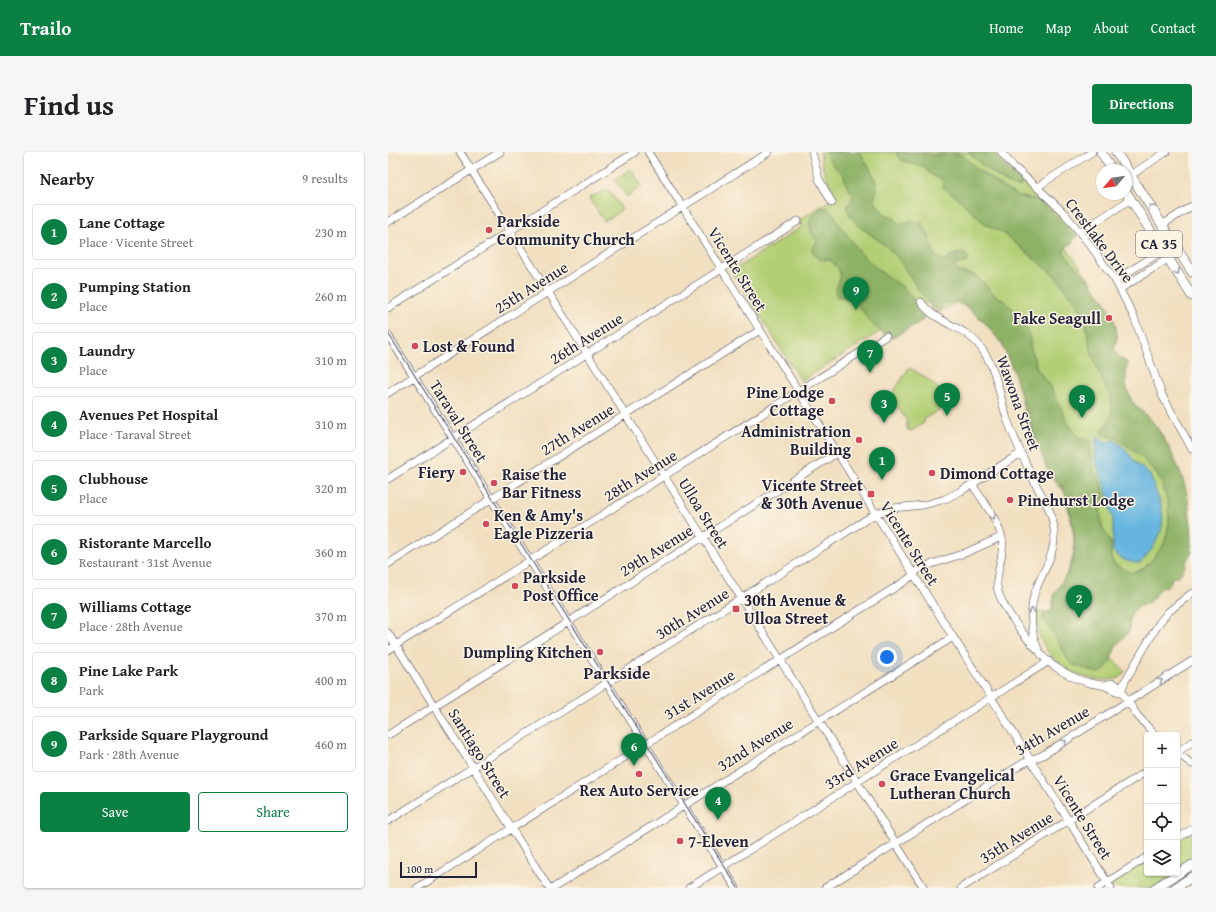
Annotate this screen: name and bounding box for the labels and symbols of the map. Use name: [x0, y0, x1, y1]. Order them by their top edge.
north arrow: [1096, 164, 1132, 200]
street label: Crestlake Drive: [1060, 192, 1140, 288]
one-way arrow: [1148, 204, 1156, 211]
place label: Parkside Community Church: [497, 209, 635, 251]
street label: Vicente Street: [702, 222, 774, 316]
marker: Parkside Community Church: [484, 225, 494, 235]
road number: CA 35: [1136, 231, 1182, 257]
street label: 25th Avenue: [490, 255, 572, 319]
one-way arrow: [1172, 268, 1179, 275]
pin: 9: [843, 277, 869, 310]
street label: 26th Avenue: [545, 306, 627, 370]
place label: Fake Seagull: [1013, 306, 1101, 330]
marker: Fake Seagull: [1104, 313, 1114, 323]
place label: Lost & Found: [423, 334, 516, 358]
pin: 7: [857, 340, 883, 373]
marker: Lost & Found: [410, 341, 420, 351]
street label: Wawona Street: [991, 352, 1048, 454]
street label: Taraval Street: [424, 375, 494, 467]
place label: Pine Lodge Cottage: [747, 380, 824, 422]
pin: 5: [934, 383, 960, 416]
pin: 8: [1069, 385, 1095, 418]
pin: 3: [871, 390, 897, 423]
marker: Pine Lodge Cottage: [827, 396, 837, 406]
street label: 27th Avenue: [536, 397, 618, 461]
place label: Administration Building: [741, 419, 852, 461]
marker: Administration Building: [854, 435, 864, 445]
street label: 28th Avenue: [599, 443, 681, 507]
pin: 1: [869, 447, 895, 480]
place label: Fiery: [418, 460, 456, 484]
place label: Dimond Cottage: [940, 461, 1054, 485]
place label: Raise the Bar Fitness: [502, 462, 581, 504]
marker: Fiery: [458, 467, 468, 477]
marker: Dimond Cottage: [927, 468, 937, 478]
street label: Ulloa Street: [673, 473, 735, 553]
place label: Vicente Street & 30th Avenue: [761, 473, 863, 515]
marker: Raise the Bar Fitness: [489, 478, 499, 488]
place label: Pinehurst Lodge: [1018, 488, 1134, 512]
marker: Vicente Street & 30th Avenue: [866, 489, 876, 499]
marker: Pinehurst Lodge: [1005, 495, 1015, 505]
street label: Vicente Street: [874, 496, 946, 590]
place label: Ken & Amy's Eagle Pizzeria: [494, 503, 594, 545]
one-way arrow: [988, 513, 995, 520]
street label: 29th Avenue: [615, 518, 697, 582]
marker: Ken & Amy's Eagle Pizzeria: [481, 519, 491, 529]
place label: Parkside Post Office: [523, 565, 599, 607]
marker: Parkside Post Office: [510, 581, 520, 591]
street label: 30th Avenue: [651, 581, 733, 645]
pin: 2: [1066, 585, 1092, 618]
place label: 30th Avenue & Ulloa Street: [744, 588, 847, 630]
marker: 30th Avenue & Ulloa Street: [731, 604, 741, 614]
one-way arrow: [1028, 608, 1036, 614]
place label: Dumpling Kitchen: [463, 640, 593, 664]
marker: Dumpling Kitchen: [595, 647, 605, 657]
your location: [877, 647, 897, 667]
district label: Parkside: [584, 660, 650, 685]
street label: 31st Avenue: [659, 663, 739, 725]
one-way arrow: [1156, 679, 1163, 686]
street label: 34th Avenue: [1010, 699, 1094, 761]
street label: Santiago Street: [443, 703, 517, 803]
street label: 32nd Avenue: [712, 711, 798, 777]
street label: 33rd Avenue: [819, 731, 903, 795]
pin: 6: [621, 733, 647, 766]
one-way arrow: [1060, 739, 1067, 746]
place label: Grace Evangelical Lutheran Church: [890, 763, 1015, 805]
marker: Rex Auto Service: [634, 769, 644, 779]
street label: Vicente Street: [1047, 770, 1119, 864]
place label: Rex Auto Service: [579, 778, 699, 802]
marker: Grace Evangelical Lutheran Church: [877, 779, 887, 789]
pin: 4: [705, 787, 731, 820]
street label: 35th Avenue: [975, 805, 1057, 869]
place label: 7-Eleven: [688, 829, 749, 853]
marker: 7-Eleven: [675, 836, 685, 846]
scale bar: [400, 860, 477, 879]

